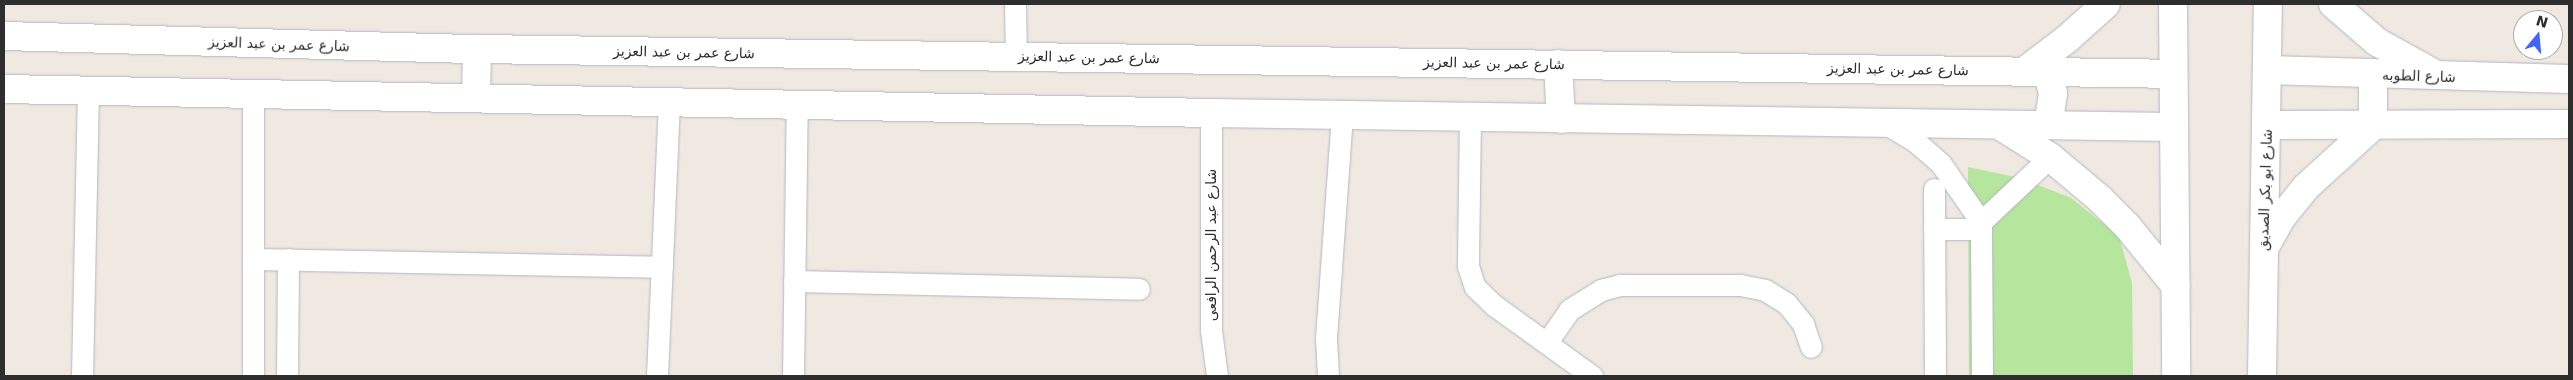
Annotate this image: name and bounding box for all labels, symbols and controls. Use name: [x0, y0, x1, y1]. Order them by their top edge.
north arrow: [2513, 10, 2563, 60]
text: N: [2534, 12, 2550, 31]
street label: شارع عمر بن عبد العزيز: [208, 33, 350, 55]
street label: شارع عمر بن عبد العزيز: [613, 42, 755, 62]
street label: شارع عمر بن عبد العزيز: [1018, 47, 1160, 67]
street label: شارع عمر بن عبد العزيز: [1423, 53, 1565, 73]
street label: شارع عمر بن عبد العزيز: [1827, 59, 1969, 79]
street label: شارع الطوبه: [2382, 66, 2456, 86]
street label: شارع ابو بكر الصديق: [2254, 129, 2276, 251]
street label: شارع عبد الرحمن الرافعى: [1203, 169, 1219, 321]

